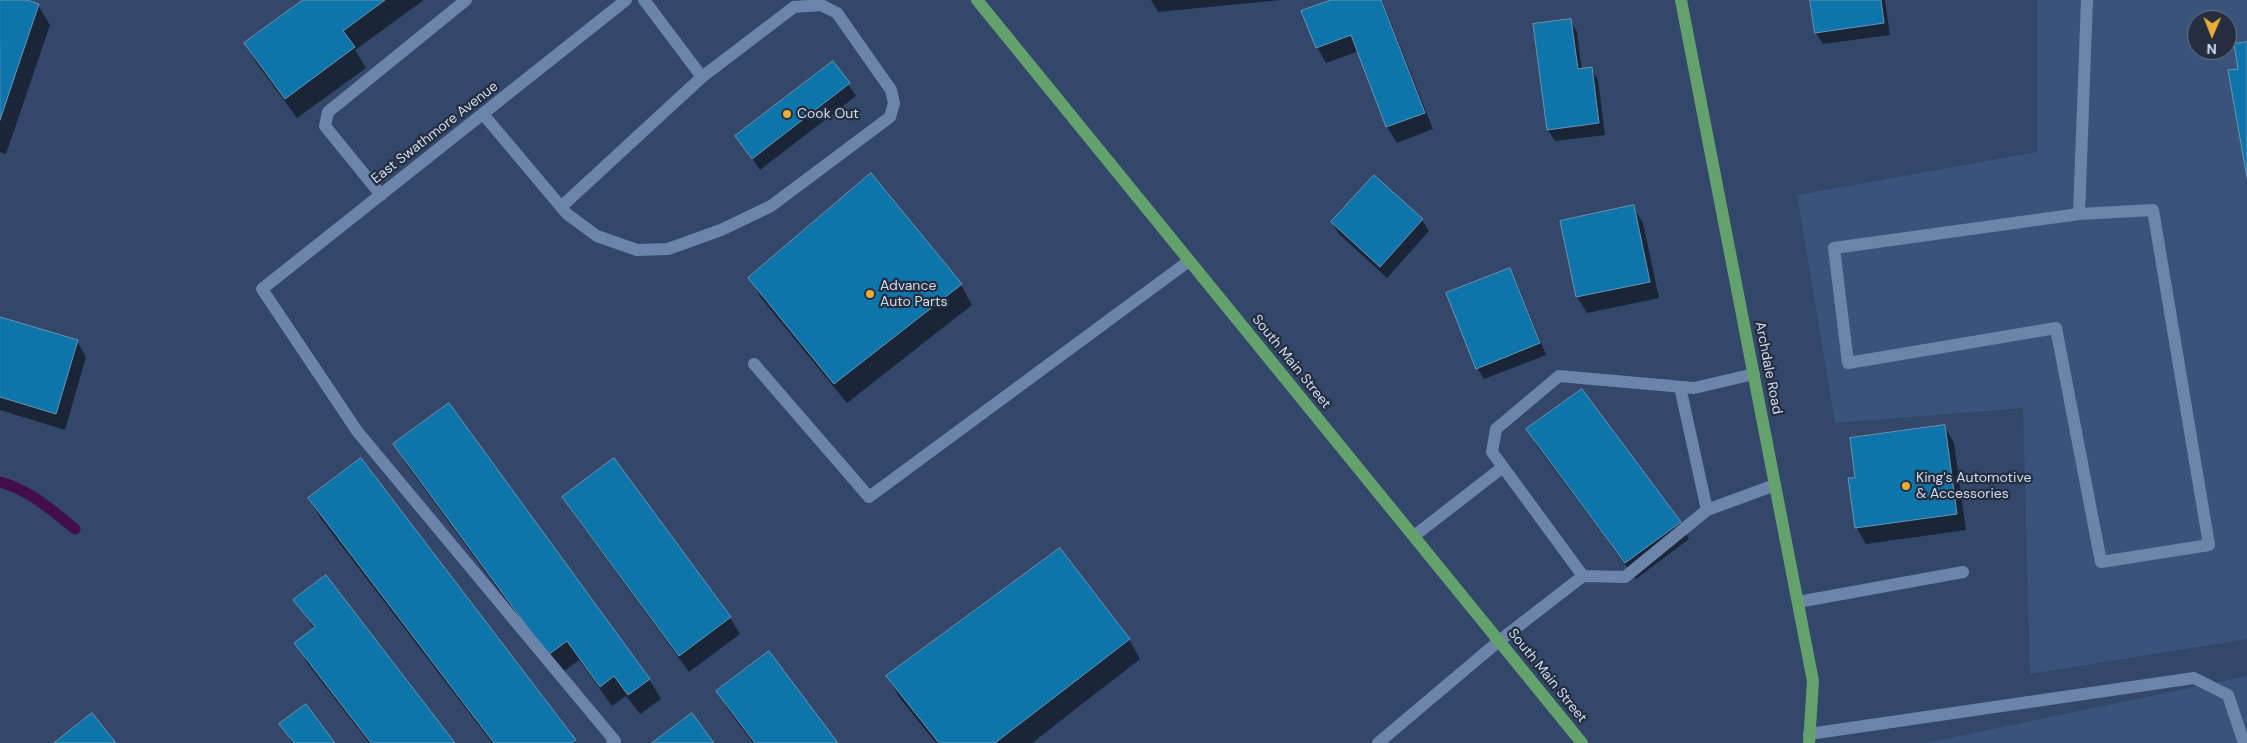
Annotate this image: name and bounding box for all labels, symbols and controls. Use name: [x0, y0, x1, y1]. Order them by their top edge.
north arrow: [2187, 10, 2237, 60]
text: N: [2206, 40, 2217, 58]
street label: East Swathmore Avenue: [368, 78, 502, 188]
place label: Cook Out: [797, 106, 859, 122]
marker: Cook Out: [781, 108, 793, 120]
place label: Advance Auto Parts: [880, 278, 948, 310]
marker: Advance Auto Parts: [864, 288, 876, 300]
street label: South Main Street: [1248, 312, 1334, 412]
street label: Archdale Road: [1751, 320, 1785, 416]
place label: King's Automotive & Accessories: [1916, 470, 2031, 502]
marker: King's Automotive & Accessories: [1900, 480, 1912, 492]
street label: South Main Street: [1504, 626, 1590, 726]

